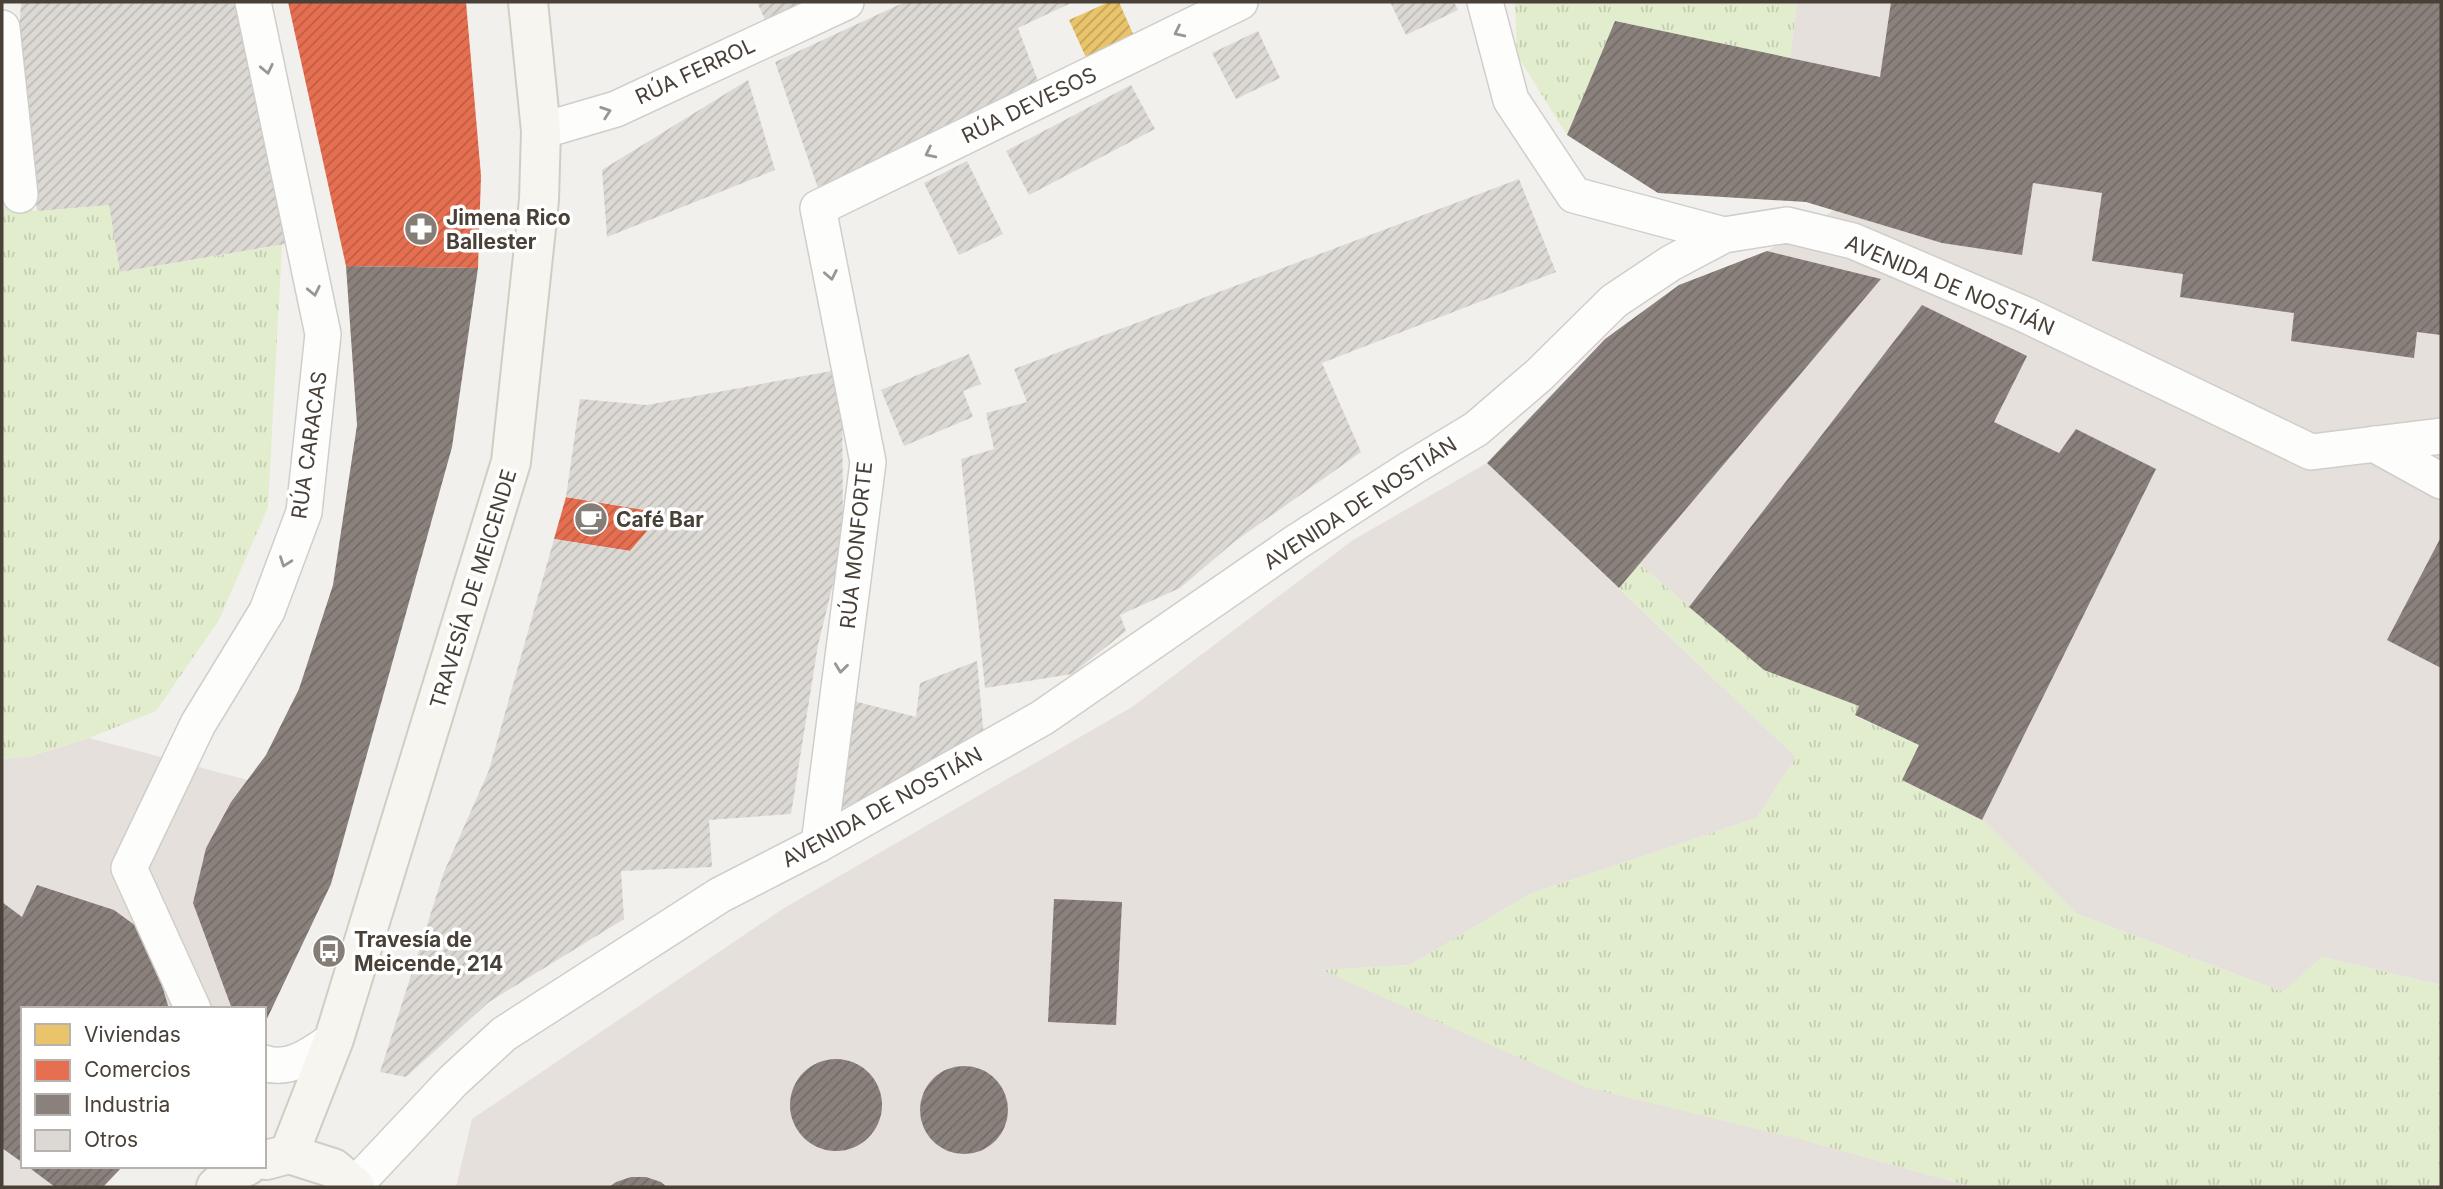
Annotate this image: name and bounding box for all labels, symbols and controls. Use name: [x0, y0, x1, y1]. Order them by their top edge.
one-way arrow: [1174, 23, 1186, 37]
street label: RÚA FERROL: [631, 31, 759, 110]
street label: RÚA DEVESOS: [957, 61, 1101, 148]
one-way arrow: [258, 63, 273, 75]
one-way arrow: [600, 106, 612, 120]
one-way arrow: [925, 145, 937, 159]
place label: Jimena Rico Ballester: [446, 205, 571, 254]
pharmacy icon: Jimena Rico Ballester: [402, 210, 440, 248]
street label: AVENIDA DE NOSTIÁN: [1842, 229, 2059, 340]
one-way arrow: [823, 269, 838, 281]
one-way arrow: [305, 285, 320, 297]
street label: RÚA CARACAS: [285, 369, 332, 520]
street label: AVENIDA DE NOSTIÁN: [1258, 430, 1461, 575]
street label: RÚA MONFORTE: [834, 460, 877, 630]
street label: TRAVESÍA DE MEICENDE: [424, 466, 521, 712]
cafe icon: Café Bar: [572, 500, 610, 538]
place label: Café Bar: [616, 507, 704, 532]
one-way arrow: [279, 556, 293, 568]
one-way arrow: [834, 663, 849, 674]
street label: AVENIDA DE NOSTIÁN: [777, 741, 986, 872]
place label: Travesía de Meicende, 214: [354, 927, 503, 976]
bus stop icon: Travesía de Meicende, 214: [310, 932, 348, 970]
legend: [21, 1007, 266, 1168]
text: Viviendas: [84, 1022, 181, 1047]
text: Comercios: [84, 1057, 191, 1082]
text: Industria: [84, 1092, 170, 1117]
text: Otros: [84, 1127, 138, 1152]

